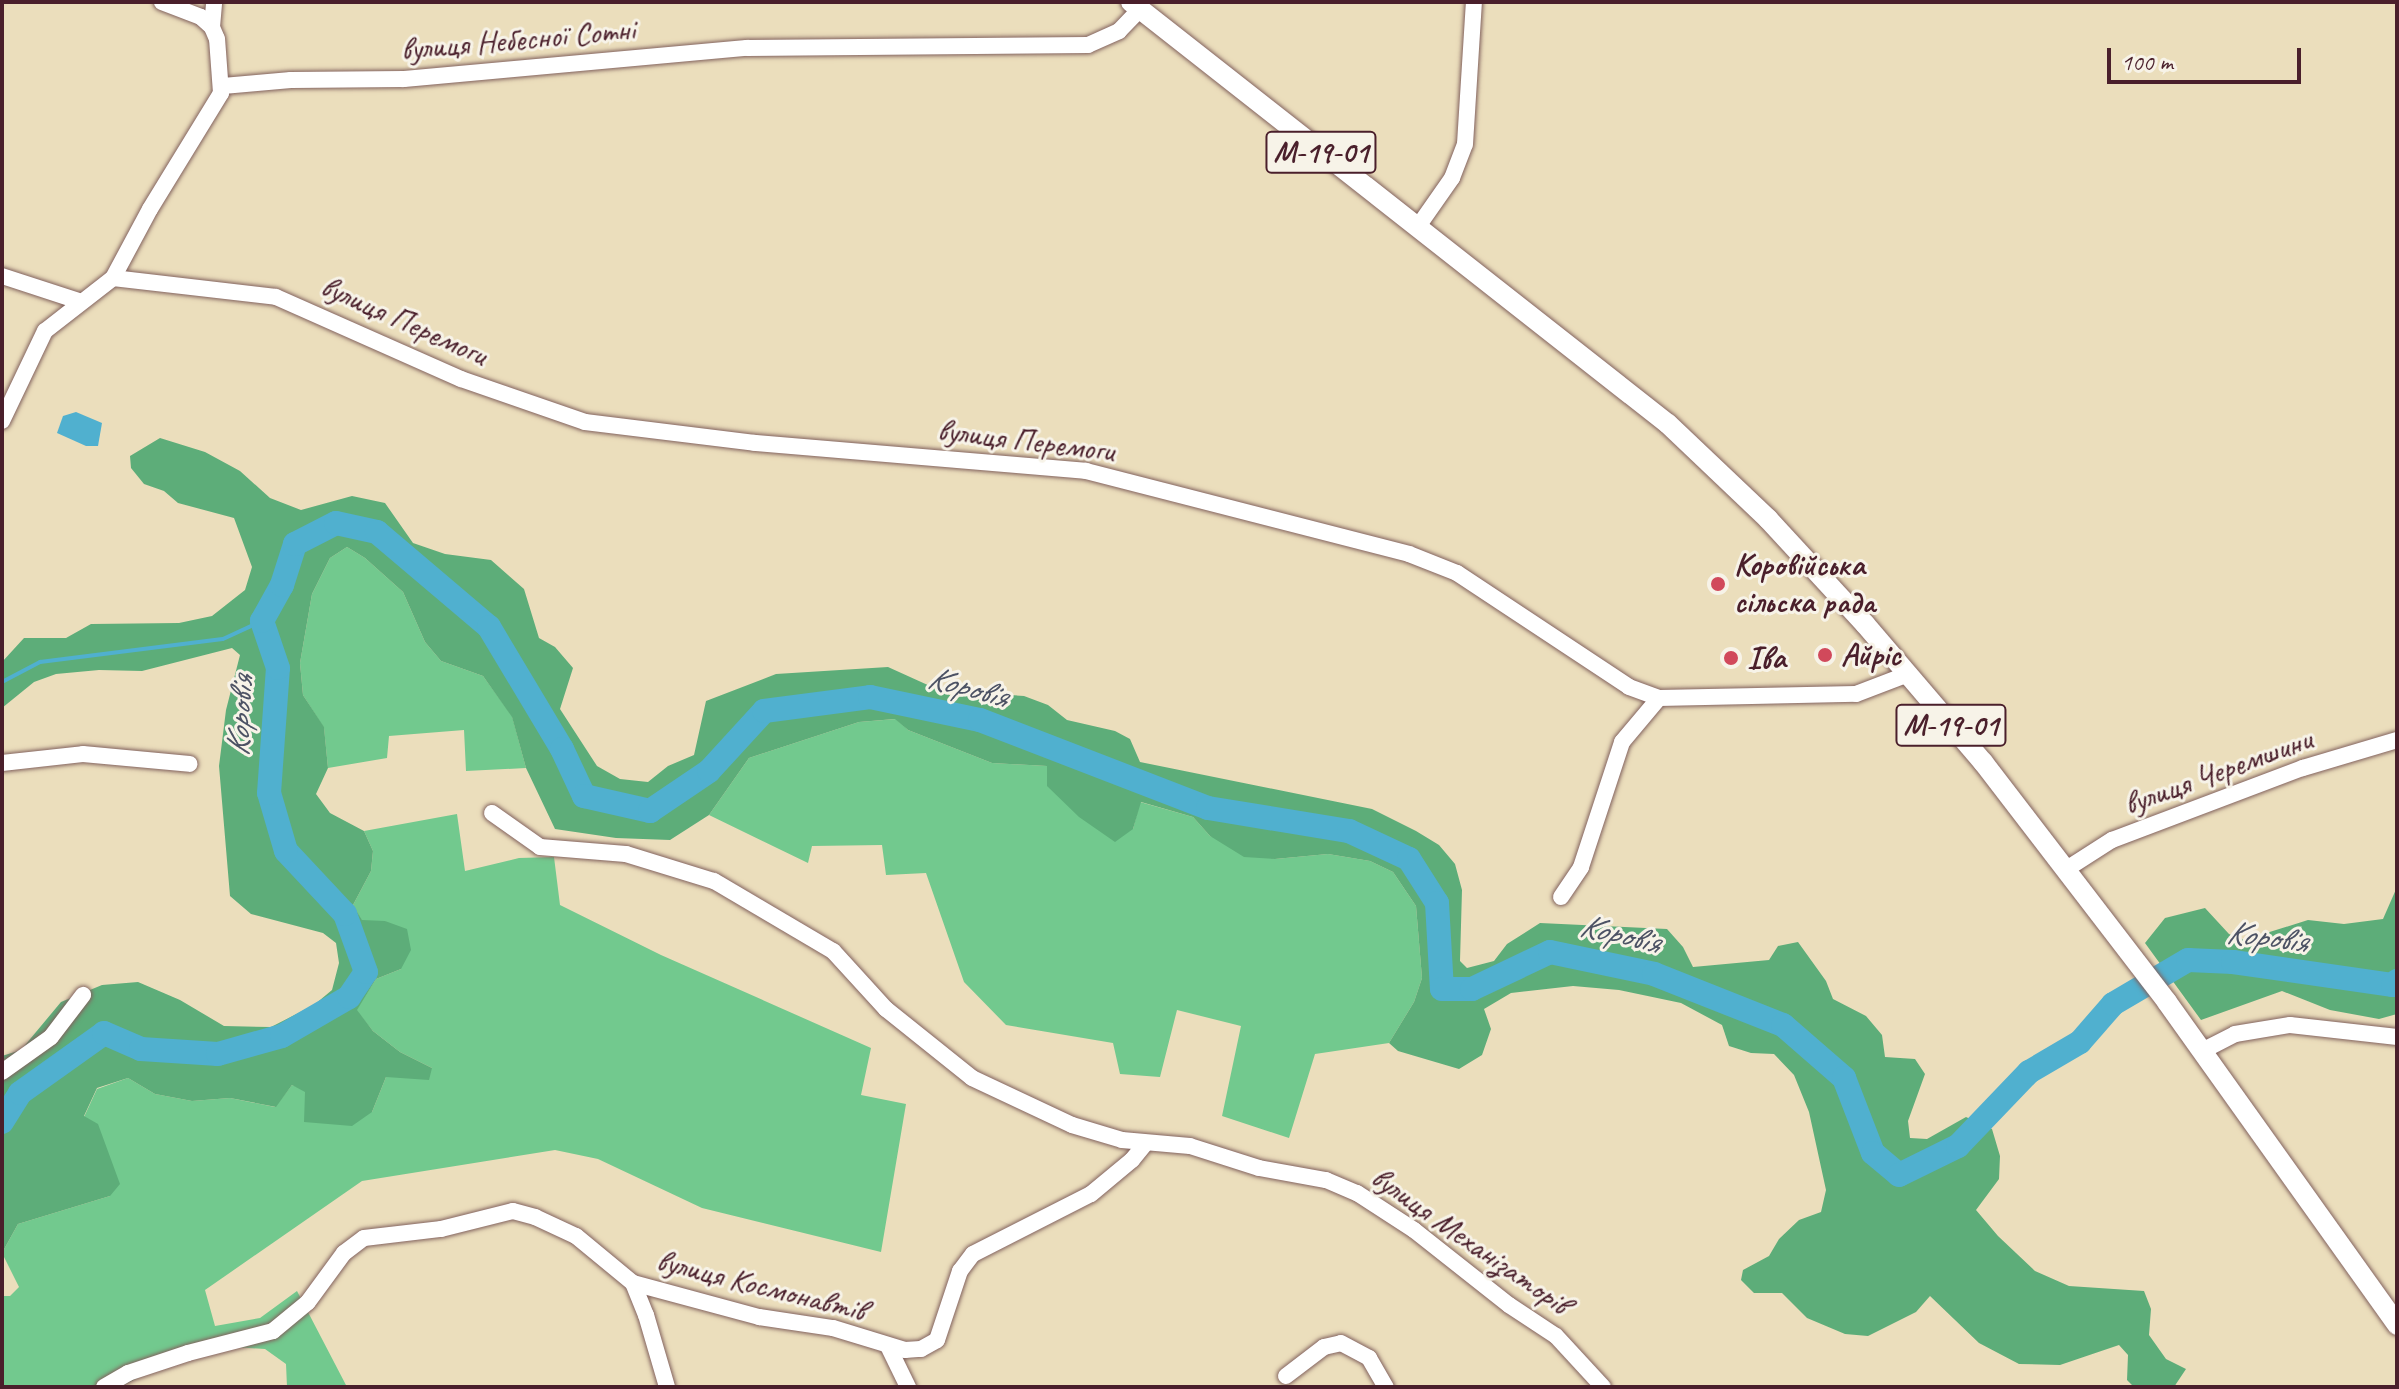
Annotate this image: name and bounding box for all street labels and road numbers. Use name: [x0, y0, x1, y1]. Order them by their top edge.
street label: вулиця Небесної Сотні: [399, 11, 637, 69]
road number: М-19-01: [1265, 126, 1377, 178]
street label: вулиця Перемоги: [315, 267, 493, 375]
street label: вулиця Перемоги: [935, 411, 1117, 471]
road number: М-19-01: [1895, 699, 2007, 751]
street label: вулиця Черемшини: [2119, 720, 2317, 824]
street label: вулиця Механізаторів: [1364, 1158, 1576, 1324]
street label: вулиця Космонавтів: [653, 1242, 869, 1330]

